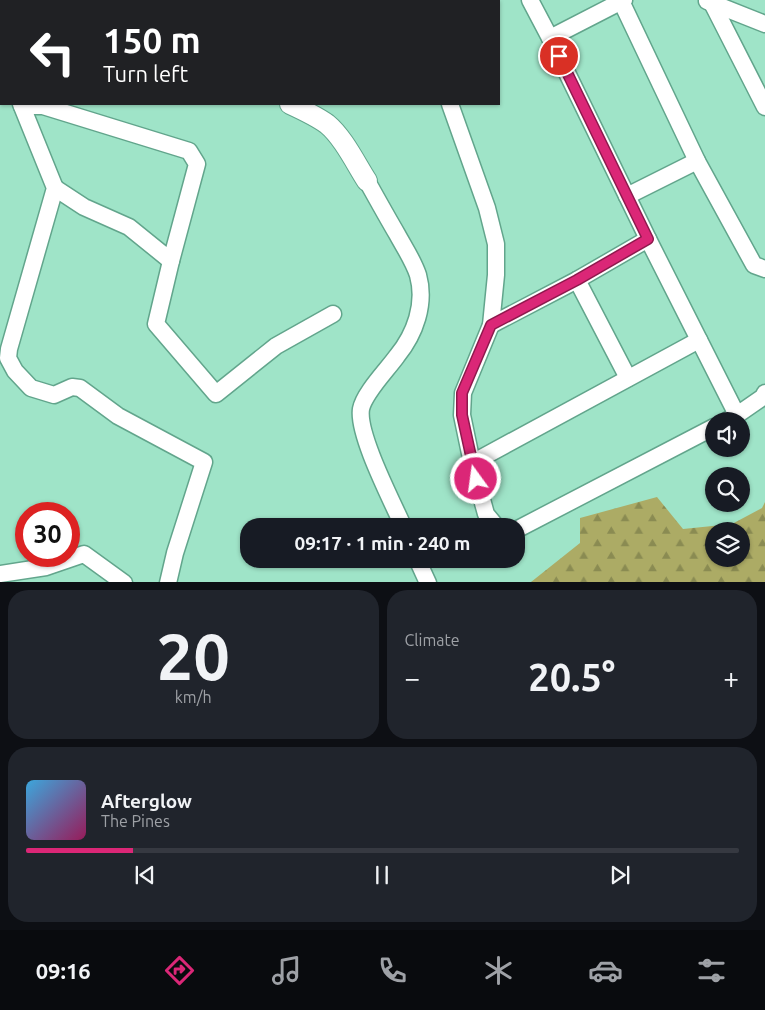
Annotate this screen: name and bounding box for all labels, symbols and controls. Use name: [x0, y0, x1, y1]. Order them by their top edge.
icon: left: [20, 20, 85, 85]
text: 150 m: [103, 20, 201, 60]
pin: [538, 35, 580, 77]
icon: arrive: [545, 42, 573, 70]
text: Turn left: [103, 61, 188, 86]
map controls: [705, 412, 750, 567]
button: sound: [705, 412, 750, 457]
position arrow: [449, 452, 501, 504]
button: search: [705, 467, 750, 512]
speed limit sign: 30: [15, 502, 80, 567]
button: layers: [705, 522, 750, 567]
text: 09:17 · 1 min · 240 m: [295, 532, 470, 554]
text: 20: [157, 619, 230, 692]
text: Climate: [405, 631, 460, 649]
text: 20.5°: [528, 656, 615, 698]
text: −: [405, 662, 420, 693]
text: +: [723, 662, 739, 693]
text: km/h: [175, 688, 212, 706]
text: Afterglow: [101, 790, 192, 812]
text: The Pines: [101, 812, 170, 830]
icon: previous: [131, 861, 159, 889]
icon: pause: [368, 861, 396, 889]
icon: next: [606, 861, 634, 889]
icon: directions: [162, 953, 197, 988]
icon: music: [269, 953, 304, 988]
icon: phone: [375, 953, 410, 988]
icon: climate: [481, 953, 516, 988]
icon: car: [588, 953, 623, 988]
icon: filters: [694, 953, 729, 988]
text: 09:16: [36, 958, 91, 983]

